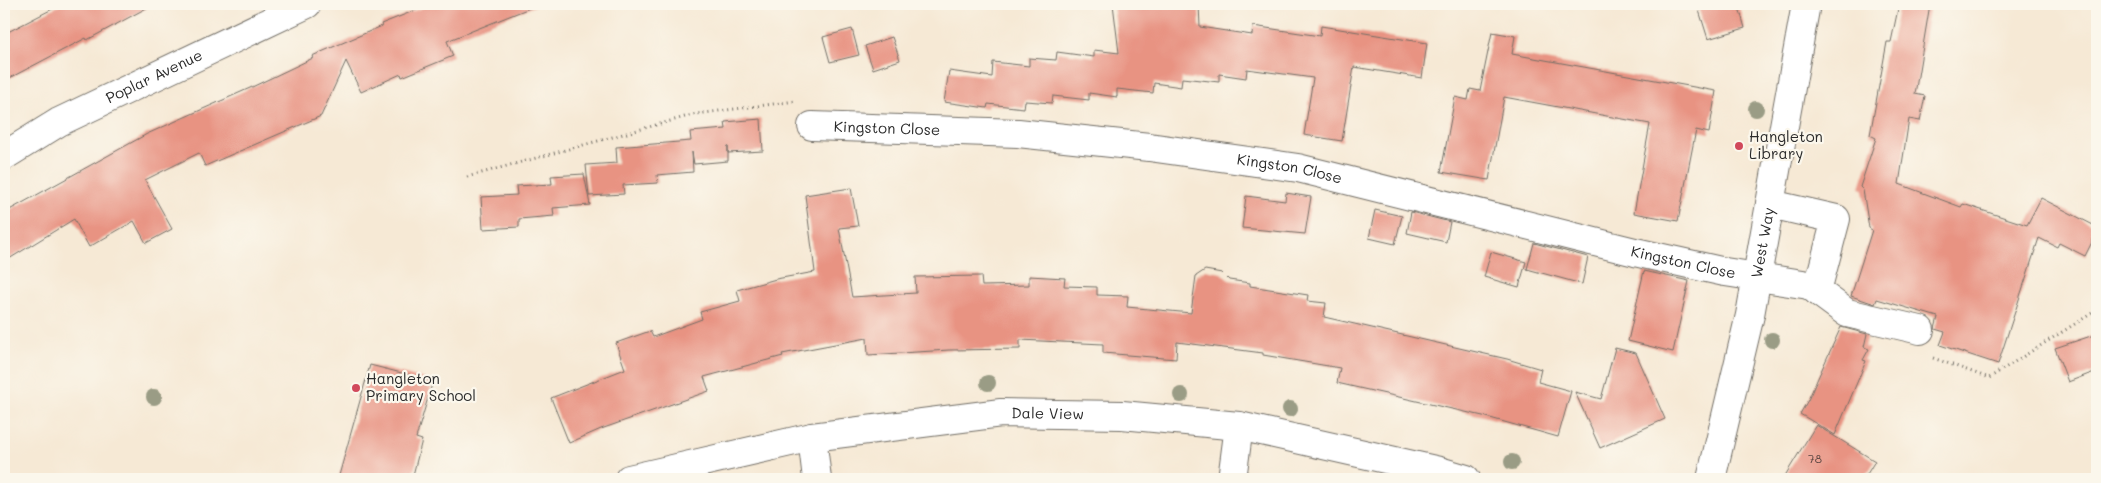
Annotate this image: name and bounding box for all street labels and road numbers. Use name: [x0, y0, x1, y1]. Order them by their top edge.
street label: Poplar Avenue: [102, 44, 205, 107]
street label: Kingston Close: [833, 116, 941, 139]
street label: Kingston Close: [1236, 149, 1344, 188]
street label: West Way: [1746, 205, 1778, 280]
street label: Kingston Close: [1629, 240, 1737, 282]
street label: Dale View: [1011, 402, 1084, 423]

